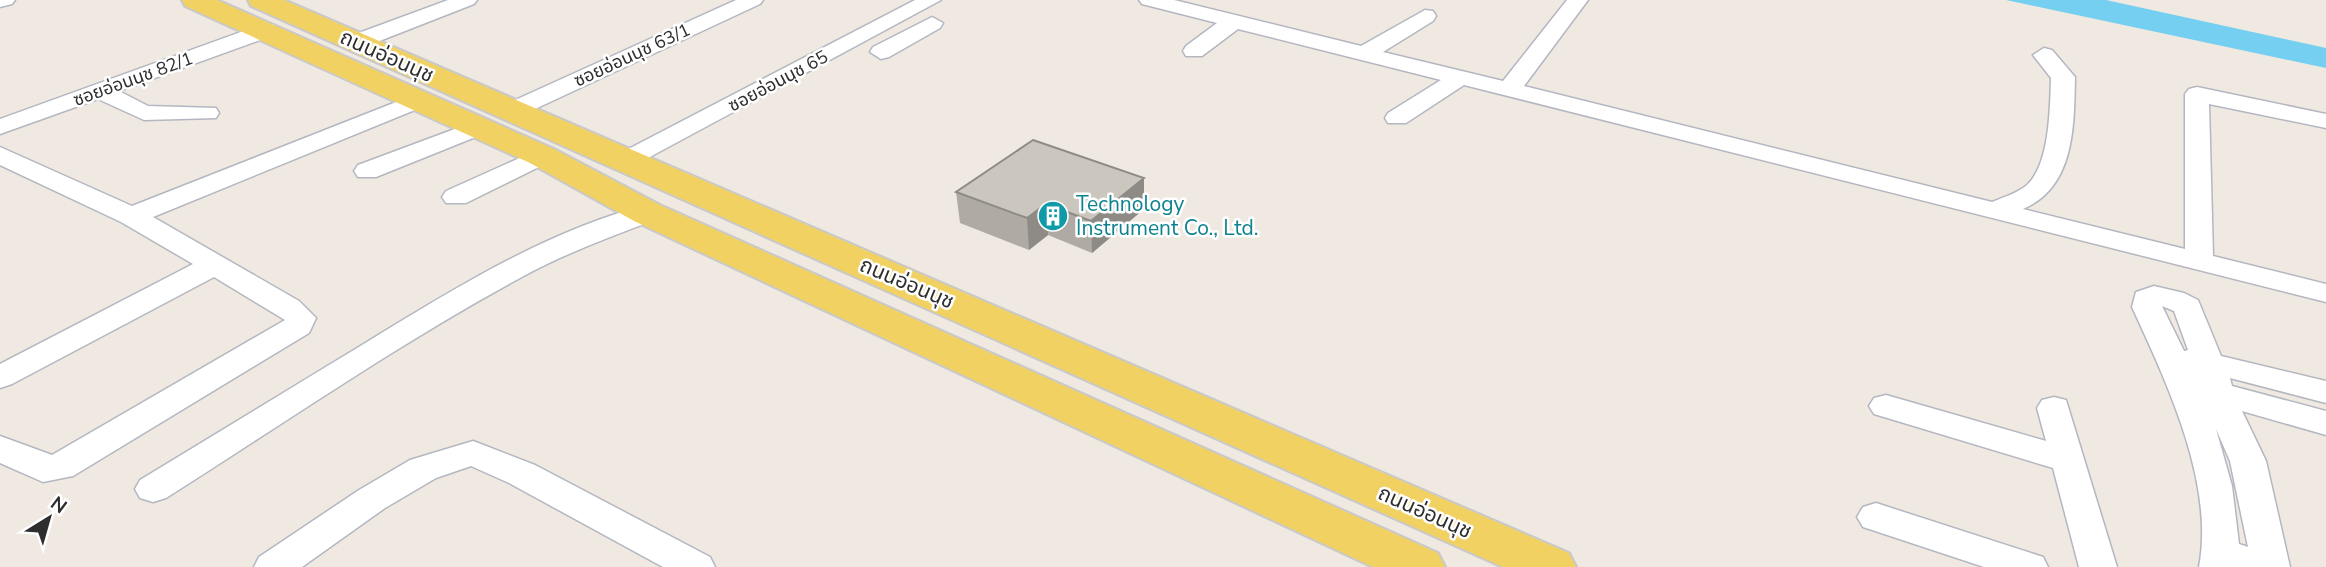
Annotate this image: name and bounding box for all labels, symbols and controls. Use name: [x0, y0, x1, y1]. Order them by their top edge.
street label: ซอยอ่อนนุช 63/1: [570, 18, 694, 92]
street label: ถนนอ่อนนุช: [336, 23, 438, 89]
street label: ซอยอ่อนนุช 65: [724, 45, 832, 117]
street label: ซอยอ่อนนุช 82/1: [70, 46, 196, 112]
place label: Technology Instrument Co., Ltd.: [1076, 190, 1259, 242]
building icon: Technology Instrument Co., Ltd.: [1036, 199, 1070, 233]
street label: ถนนอ่อนนุช: [856, 251, 958, 315]
street label: ถนนอ่อนนุช: [1374, 479, 1476, 545]
north arrow: [14, 483, 84, 553]
text: N: [45, 491, 72, 520]

